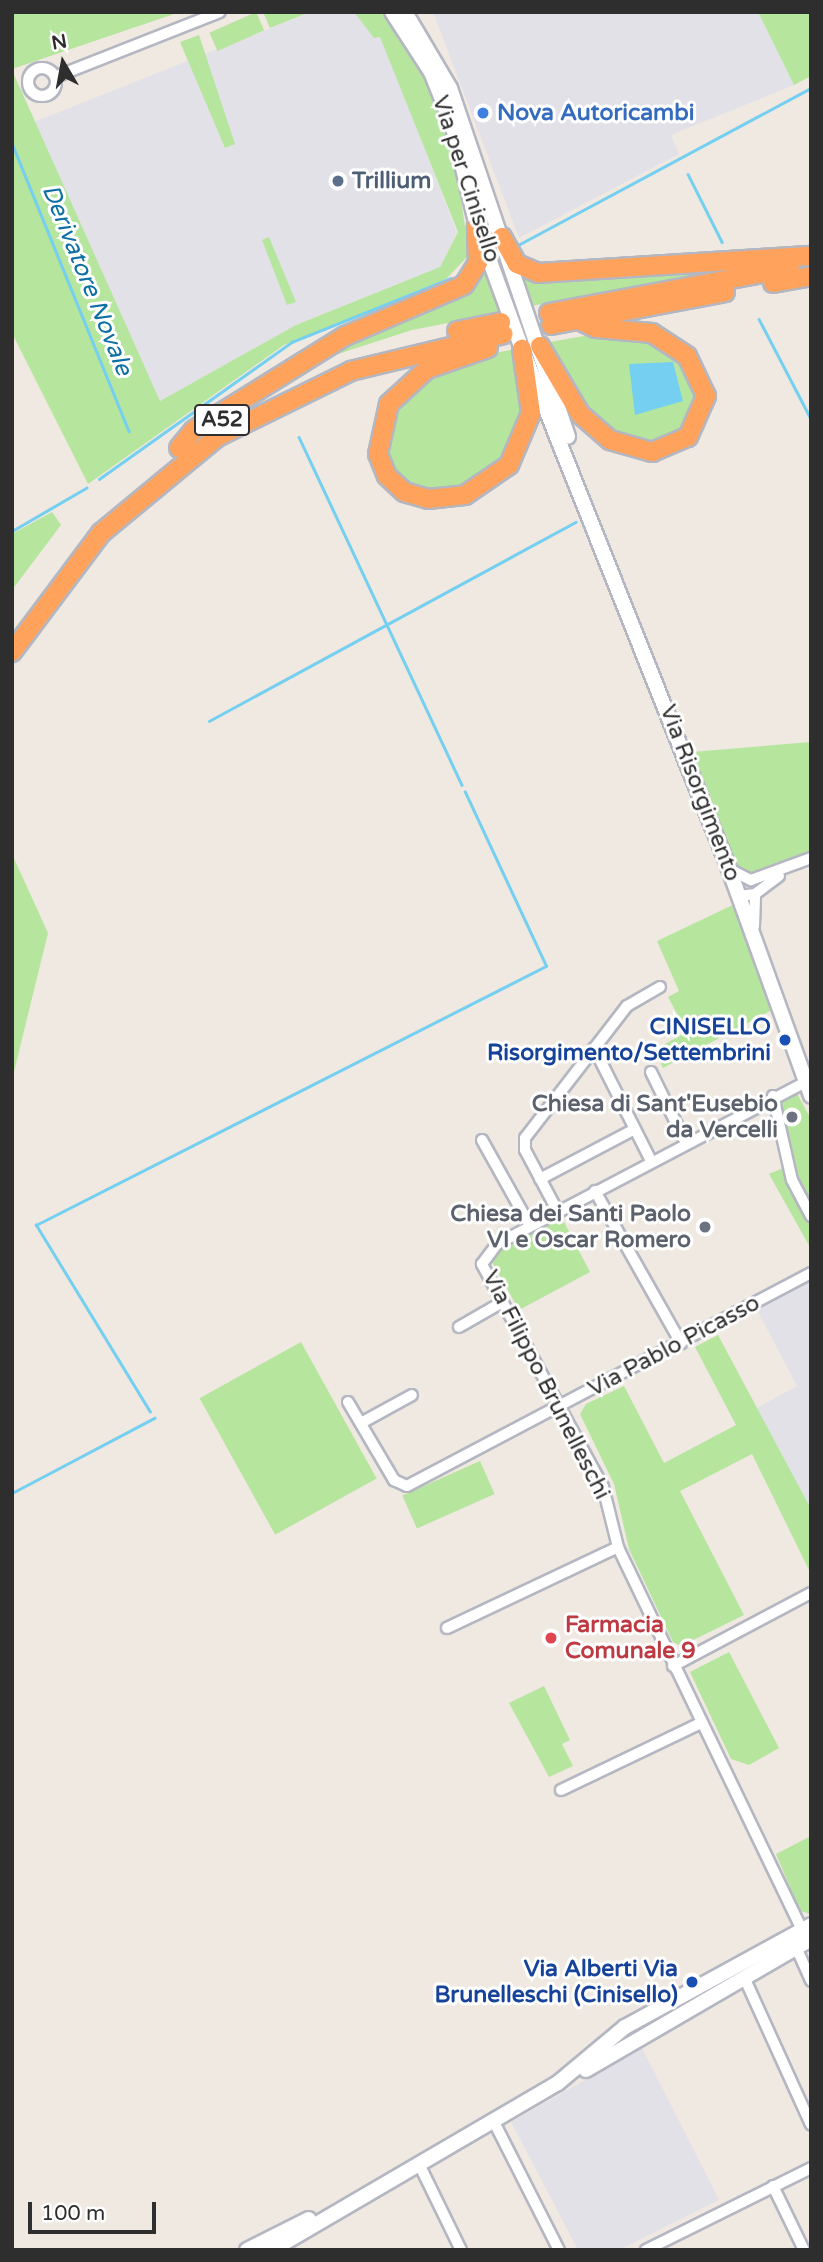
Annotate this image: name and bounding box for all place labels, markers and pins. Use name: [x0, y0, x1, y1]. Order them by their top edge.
place label: Nova Autoricambi: [497, 99, 694, 127]
marker: Nova Autoricambi: [475, 105, 491, 121]
place label: Trillium: [352, 167, 431, 195]
marker: Trillium: [330, 173, 346, 189]
place label: CINISELLO Risorgimento/Settembrini: [487, 1013, 771, 1067]
marker: CINISELLO Risorgimento/Settembrini: [777, 1032, 793, 1048]
place label: Chiesa di Sant'Eusebio da Vercelli: [532, 1090, 778, 1144]
marker: Chiesa di Sant'Eusebio da Vercelli: [784, 1109, 800, 1125]
place label: Chiesa dei Santi Paolo VI e Oscar Romero: [450, 1200, 691, 1254]
marker: Chiesa dei Santi Paolo VI e Oscar Romero: [697, 1219, 713, 1235]
place label: Farmacia Comunale 9: [565, 1611, 696, 1665]
marker: Farmacia Comunale 9: [543, 1630, 559, 1646]
place label: Via Alberti Via Brunelleschi (Cinisello): [435, 1955, 678, 2009]
marker: Via Alberti Via Brunelleschi (Cinisello): [684, 1974, 700, 1990]

